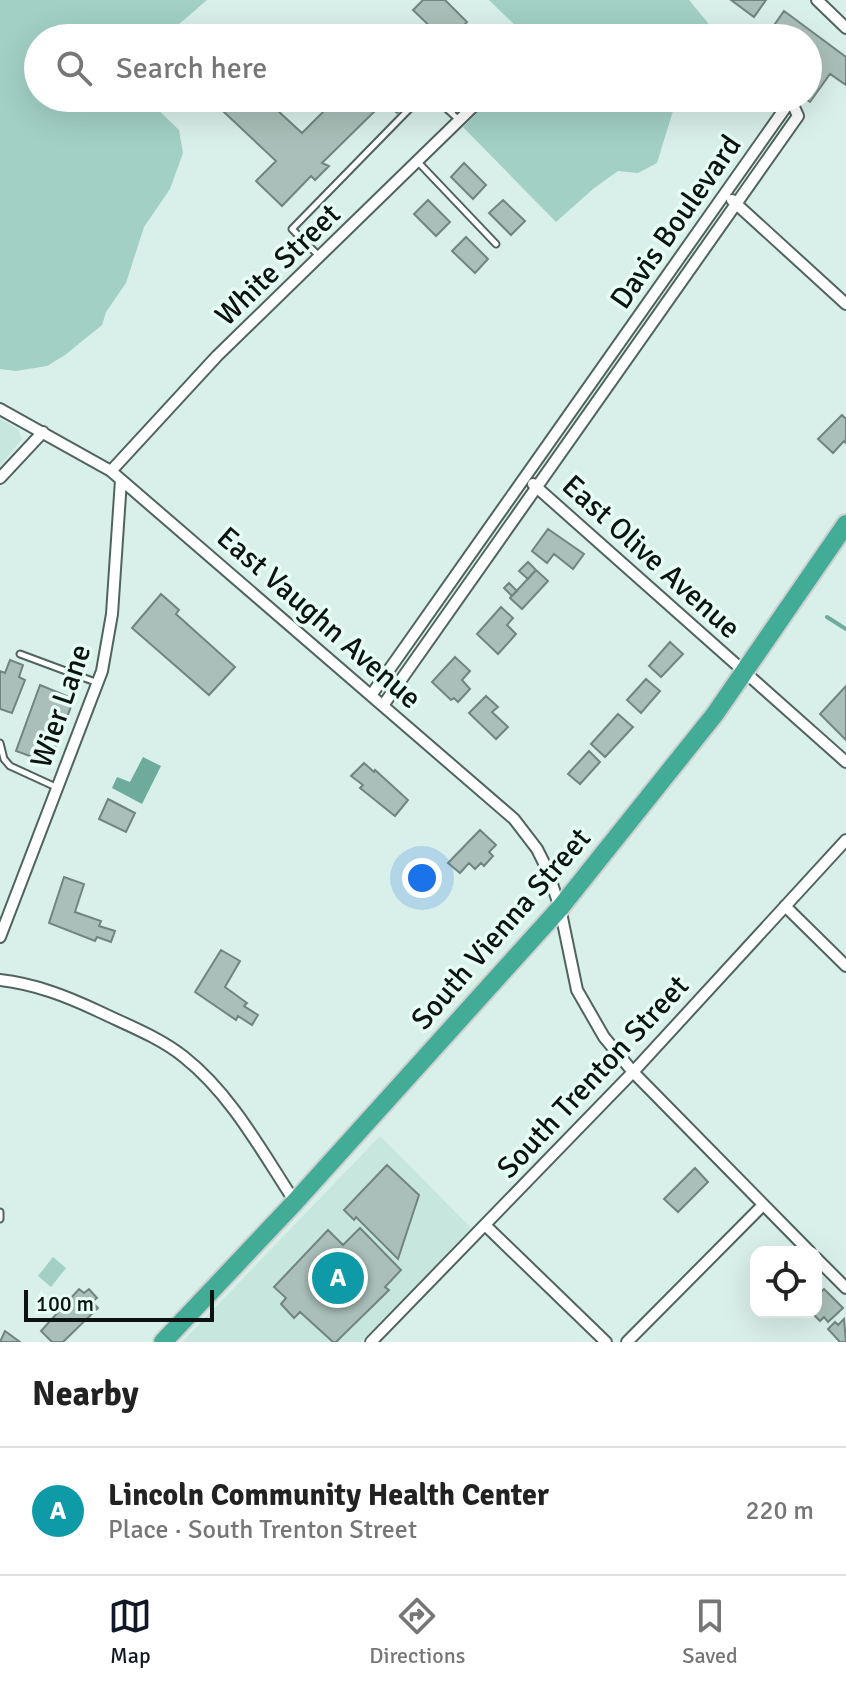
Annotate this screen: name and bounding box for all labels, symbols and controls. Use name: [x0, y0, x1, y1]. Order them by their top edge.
search box: [24, 24, 822, 112]
icon: search: [52, 46, 96, 90]
text: Search here: [116, 50, 267, 87]
street label: Davis Boulevard: [602, 128, 750, 316]
street label: White Street: [208, 196, 348, 334]
street label: East Olive Avenue: [554, 467, 748, 647]
street label: East Vaughn Avenue: [209, 519, 429, 717]
street label: Wier Lane: [23, 639, 99, 773]
street label: South Vienna Street: [403, 821, 599, 1037]
your location: [402, 858, 442, 898]
street label: South Trenton Street: [489, 968, 697, 1186]
map controls: [750, 1246, 822, 1318]
button: locate: [750, 1246, 822, 1318]
pin: A: [312, 1248, 364, 1308]
scale bar: [24, 1286, 214, 1322]
text: 100 m: [36, 1290, 94, 1317]
text: Nearby: [32, 1373, 139, 1415]
text: Lincoln Community Health Center: [108, 1477, 549, 1514]
text: A: [50, 1495, 66, 1527]
text: 220 m: [745, 1495, 814, 1527]
text: Place · South Trenton Street: [108, 1514, 417, 1546]
tab: Map: [108, 1594, 152, 1669]
tab: Directions: [369, 1594, 465, 1669]
tab: Saved: [682, 1594, 738, 1669]

